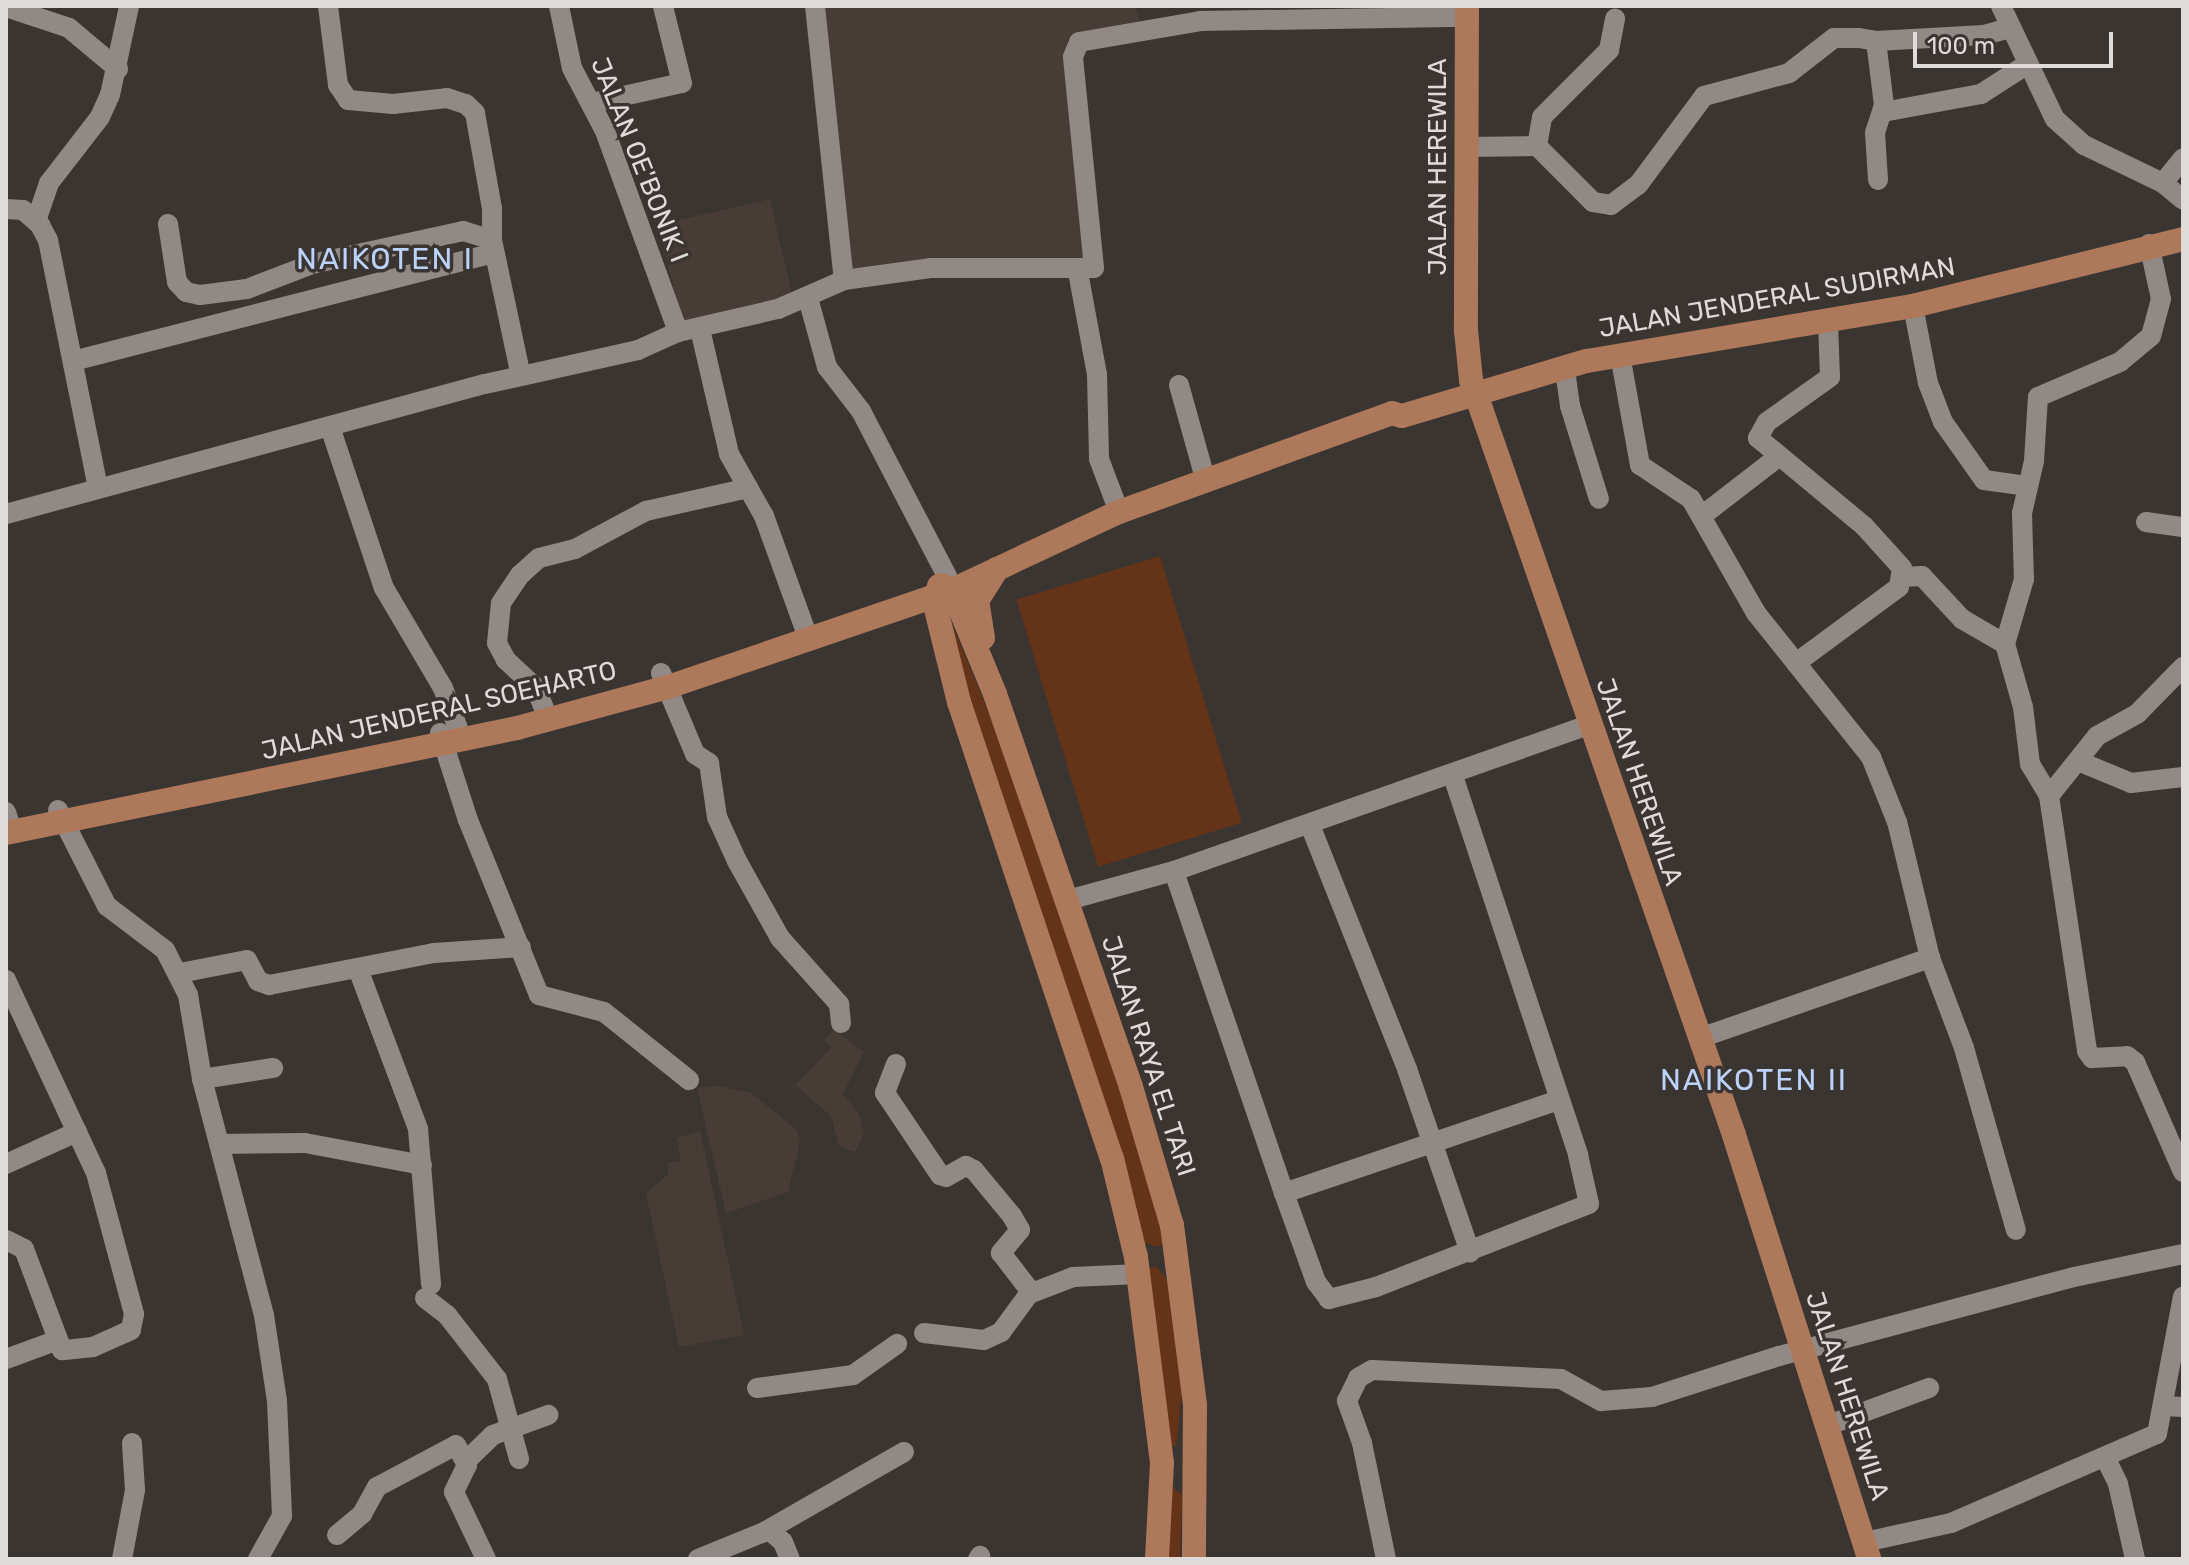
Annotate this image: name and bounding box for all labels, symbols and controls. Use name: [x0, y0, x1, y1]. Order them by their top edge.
scale bar: [1917, 16, 2117, 66]
text: 100 m: [1927, 32, 1995, 60]
street label: JALAN OE'BONIK I: [584, 53, 694, 267]
street label: JALAN HEREWILA: [1422, 58, 1454, 276]
district label: NAIKOTEN I: [296, 241, 474, 277]
street label: JALAN JENDERAL SUDIRMAN: [1596, 251, 1958, 345]
street label: JALAN JENDERAL SOEHARTO: [258, 655, 620, 767]
street label: JALAN HEREWILA: [1589, 674, 1689, 890]
street label: JALAN RAYA EL TARI: [1094, 931, 1202, 1181]
district label: NAIKOTEN II: [1660, 1062, 1848, 1098]
street label: JALAN HEREWILA: [1799, 1288, 1895, 1504]

